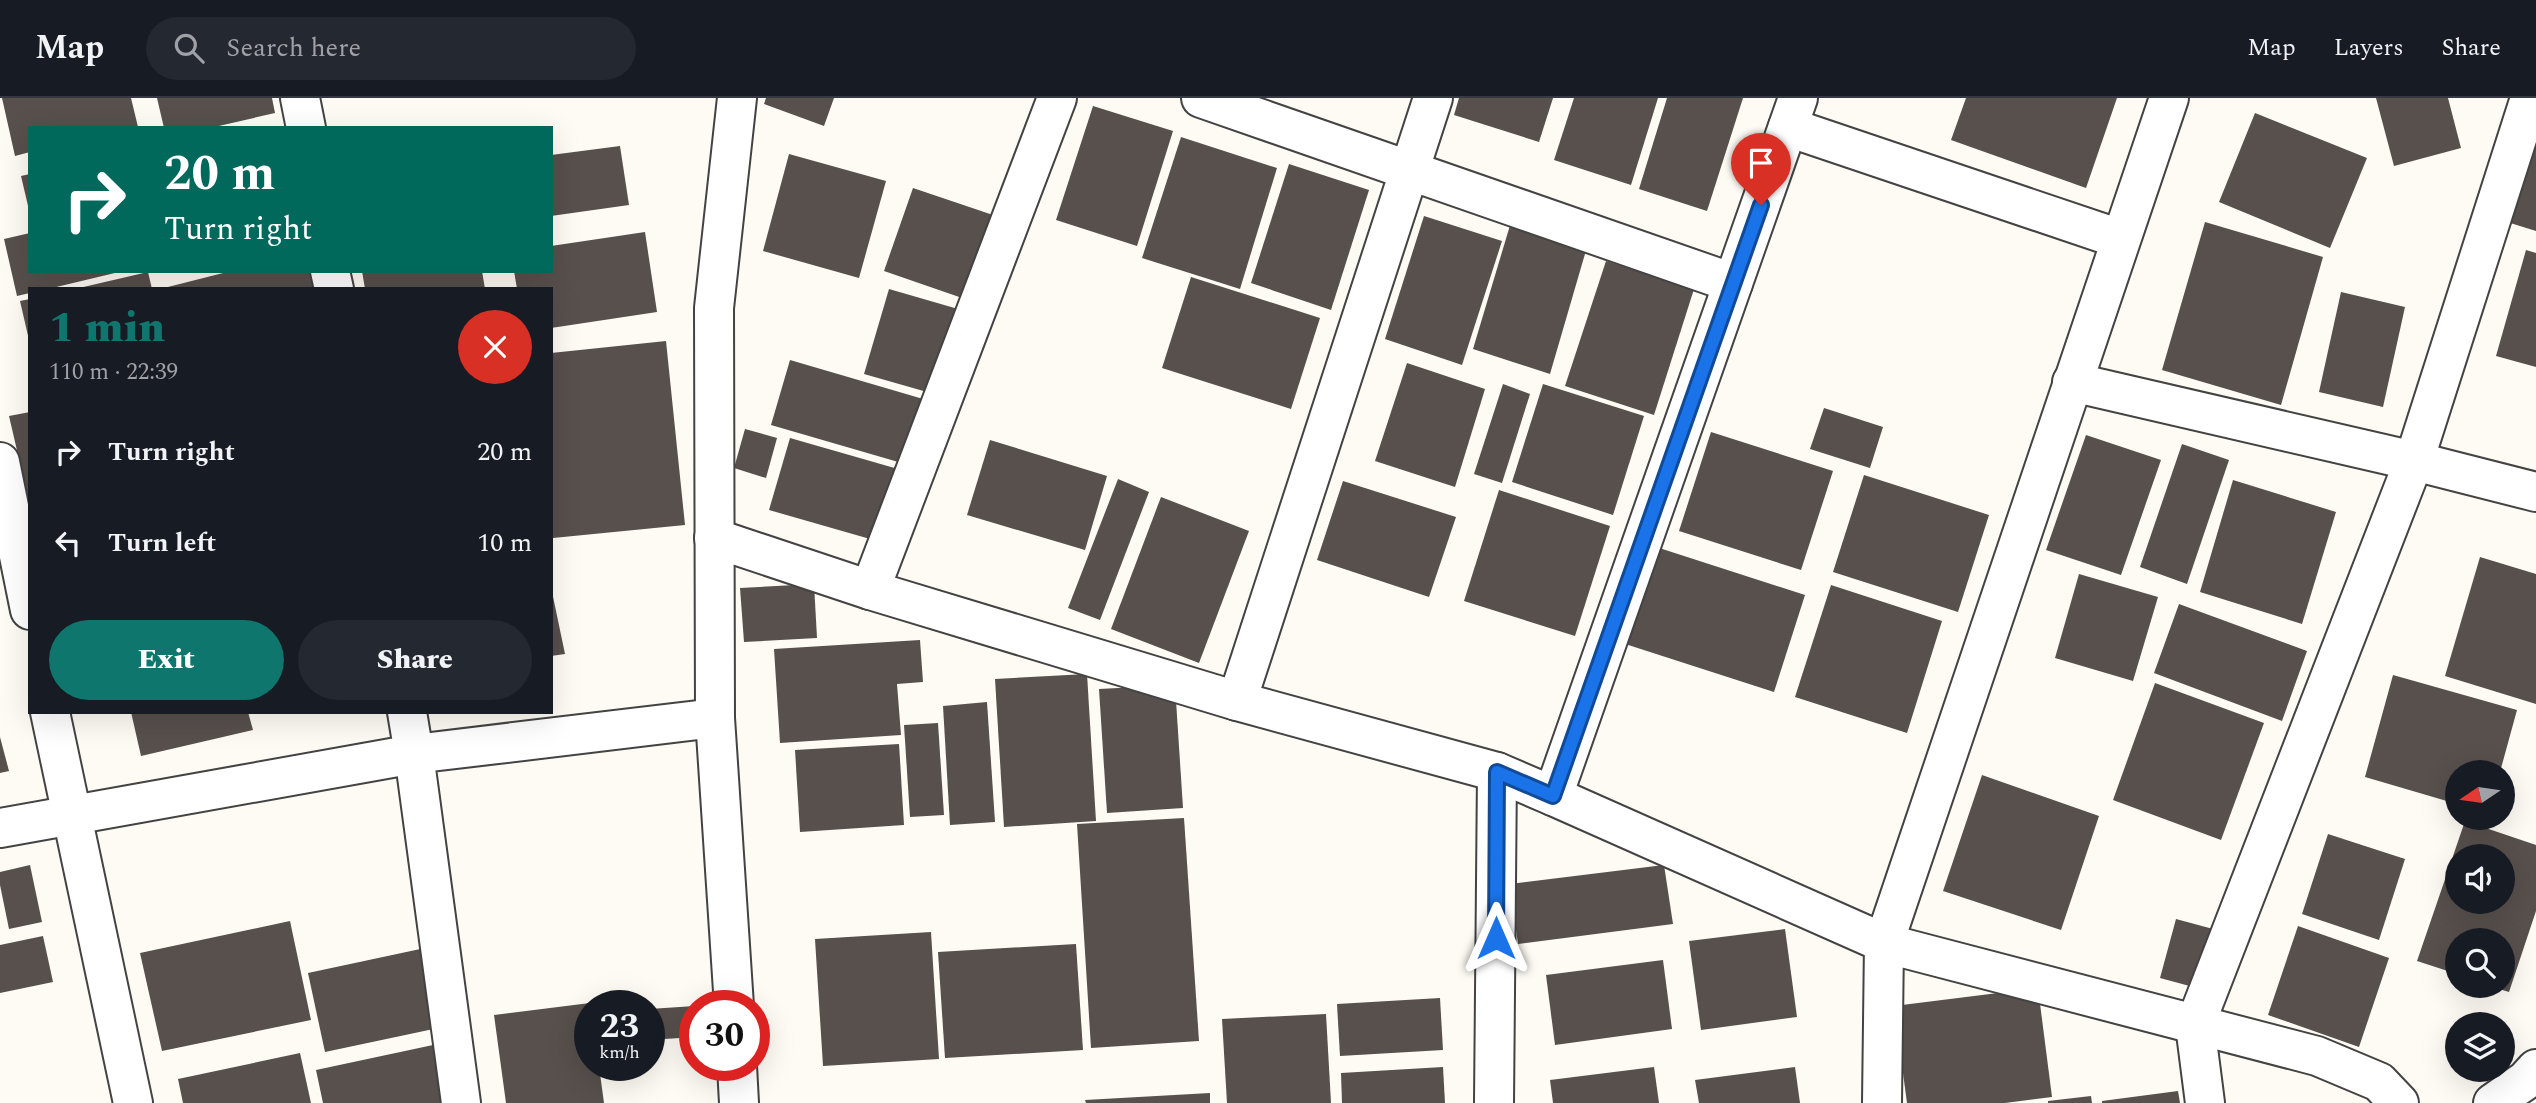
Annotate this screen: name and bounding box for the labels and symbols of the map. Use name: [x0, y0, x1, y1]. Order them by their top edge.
pin: [1731, 133, 1791, 205]
north arrow: [2445, 760, 2515, 830]
position arrow: [1459, 901, 1533, 975]
speed limit sign: 30: [679, 990, 770, 1081]

